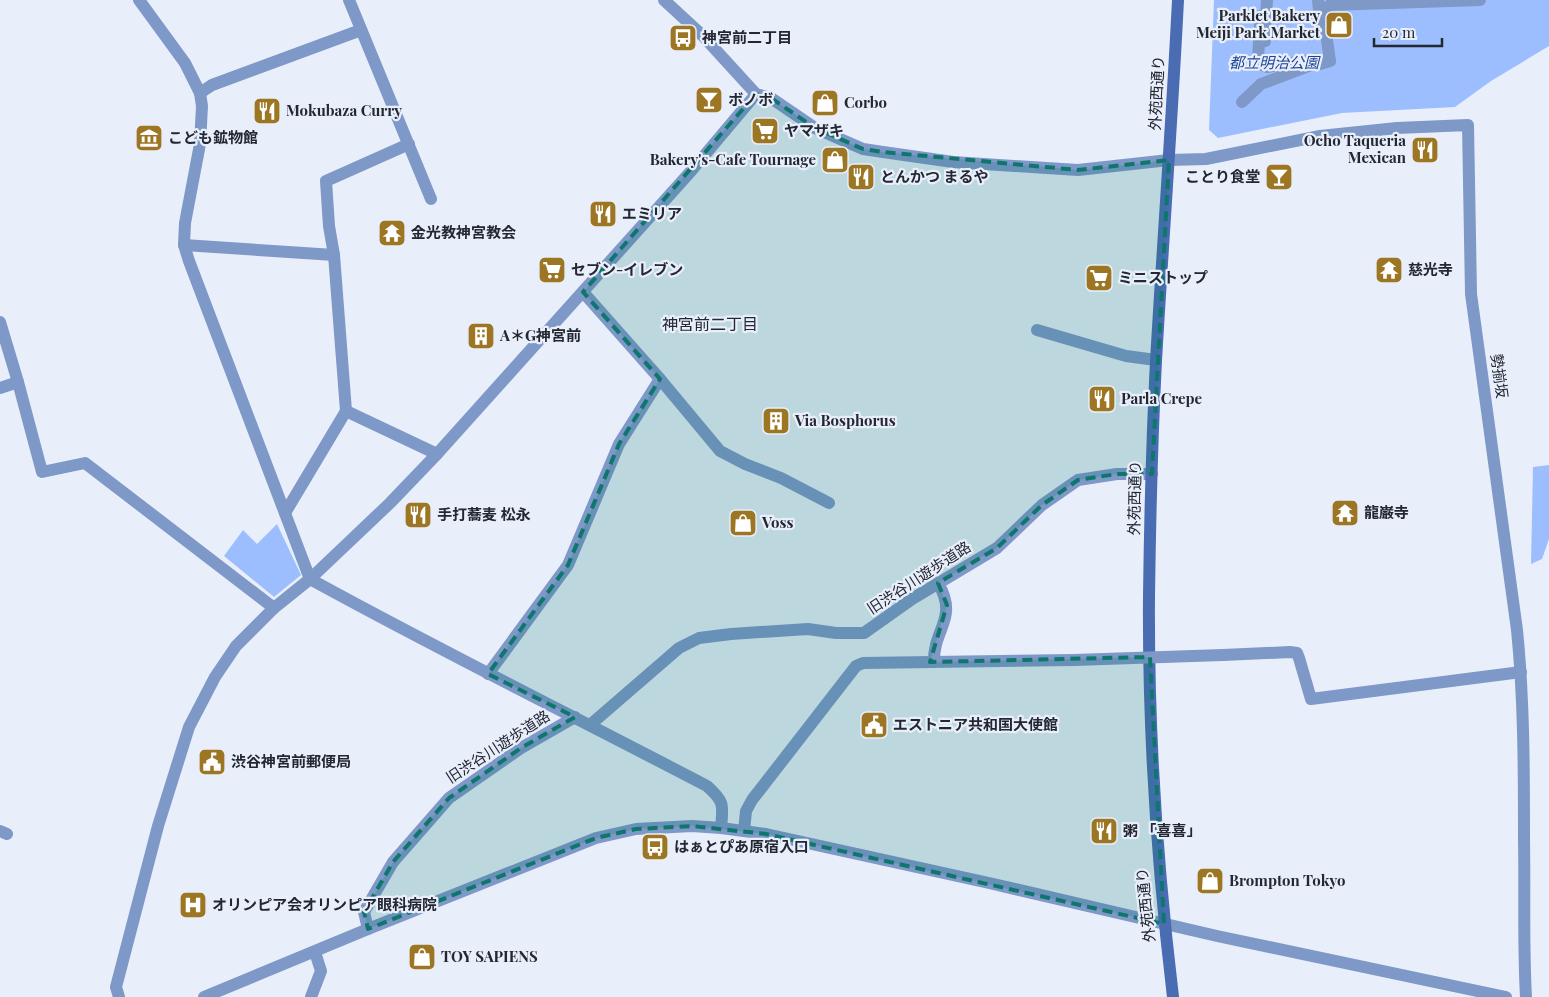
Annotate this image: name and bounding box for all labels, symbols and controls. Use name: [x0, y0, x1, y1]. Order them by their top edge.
place label: Parklet Bakery Meiji Park Market: [1196, 5, 1321, 42]
shop icon: Parklet Bakery Meiji Park Market: [1324, 10, 1354, 40]
scale bar: [1374, 15, 1442, 47]
text: 20 m: [1382, 22, 1416, 42]
bus stop icon: 神宮前二丁目: [668, 23, 698, 53]
place label: 神宮前二丁目: [701, 27, 792, 47]
park label: 都立明治公園: [1229, 52, 1321, 72]
street label: 外苑西通り: [1144, 55, 1168, 131]
bar icon: ボノボ: [694, 85, 724, 115]
shop icon: Corbo: [810, 88, 840, 118]
place label: ボノボ: [728, 89, 773, 109]
place label: Corbo: [844, 92, 887, 112]
restaurant icon: Mokubaza Curry: [252, 96, 282, 126]
place label: Mokubaza Curry: [286, 100, 402, 120]
supermarket icon: ヤマザキ: [750, 116, 780, 146]
place label: ヤマザキ: [784, 120, 844, 140]
museum icon: こども鉱物館: [134, 123, 164, 153]
place label: こども鉱物館: [168, 127, 258, 147]
place label: Ocho Taqueria Mexican: [1304, 130, 1407, 167]
restaurant icon: Ocho Taqueria Mexican: [1410, 135, 1440, 165]
shop icon: Bakery's-Cafe Tournage: [820, 145, 850, 175]
place label: Bakery's-Cafe Tournage: [650, 149, 816, 169]
restaurant icon: とんかつ まるや: [846, 162, 876, 192]
bar icon: ことり食堂: [1264, 162, 1294, 192]
place label: とんかつ まるや: [880, 166, 989, 186]
place label: ことり食堂: [1185, 166, 1260, 186]
restaurant icon: エミリア: [588, 199, 618, 229]
place label: エミリア: [622, 203, 682, 223]
temple icon: 金光教神宮教会: [377, 218, 407, 248]
place label: 金光教神宮教会: [411, 222, 516, 242]
supermarket icon: セブン-イレブン: [537, 255, 567, 285]
temple icon: 慈光寺: [1374, 255, 1404, 285]
place label: セブン-イレブン: [571, 259, 683, 279]
place label: 慈光寺: [1408, 259, 1453, 279]
supermarket icon: ミニストップ: [1084, 263, 1114, 293]
place label: ミニストップ: [1118, 267, 1208, 287]
district label: 神宮前二丁目: [662, 313, 758, 334]
building icon: A＊G神宮前: [466, 321, 496, 351]
place label: A＊G神宮前: [499, 325, 581, 345]
street label: 勢揃坂: [1487, 352, 1513, 400]
restaurant icon: Parla Crepe: [1087, 384, 1117, 414]
place label: Parla Crepe: [1121, 388, 1203, 408]
building icon: Via Bosphorus: [761, 406, 791, 436]
place label: Via Bosphorus: [794, 410, 896, 430]
street label: 外苑西通り: [1123, 460, 1145, 536]
temple icon: 龍巌寺: [1330, 498, 1360, 528]
restaurant icon: 手打蕎麦 松永: [403, 500, 433, 530]
place label: 龍巌寺: [1364, 502, 1409, 522]
place label: 手打蕎麦 松永: [437, 504, 531, 524]
shop icon: Voss: [728, 508, 758, 538]
place label: Voss: [761, 512, 793, 532]
street label: 旧渋谷川遊歩道路: [863, 536, 974, 618]
street label: 旧渋谷川遊歩道路: [442, 705, 553, 787]
public building icon: エストニア共和国大使館: [859, 710, 889, 740]
place label: エストニア共和国大使館: [893, 714, 1058, 734]
public building icon: 渋谷神宮前郵便局: [197, 747, 227, 777]
place label: 渋谷神宮前郵便局: [231, 751, 351, 771]
restaurant icon: 粥 「喜喜」: [1089, 816, 1119, 846]
place label: 粥 「喜喜」: [1123, 820, 1202, 840]
bus stop icon: はぁとぴあ原宿入口: [640, 832, 670, 862]
place label: はぁとぴあ原宿入口: [674, 836, 809, 856]
shop icon: Brompton Tokyo: [1195, 866, 1225, 896]
street label: 外苑西通り: [1131, 867, 1159, 943]
place label: Brompton Tokyo: [1229, 870, 1346, 890]
hospital icon: オリンピア会オリンピア眼科病院: [178, 890, 208, 920]
place label: オリンピア会オリンピア眼科病院: [212, 894, 437, 914]
shop icon: TOY SAPIENS: [407, 942, 437, 972]
place label: TOY SAPIENS: [441, 946, 538, 966]

